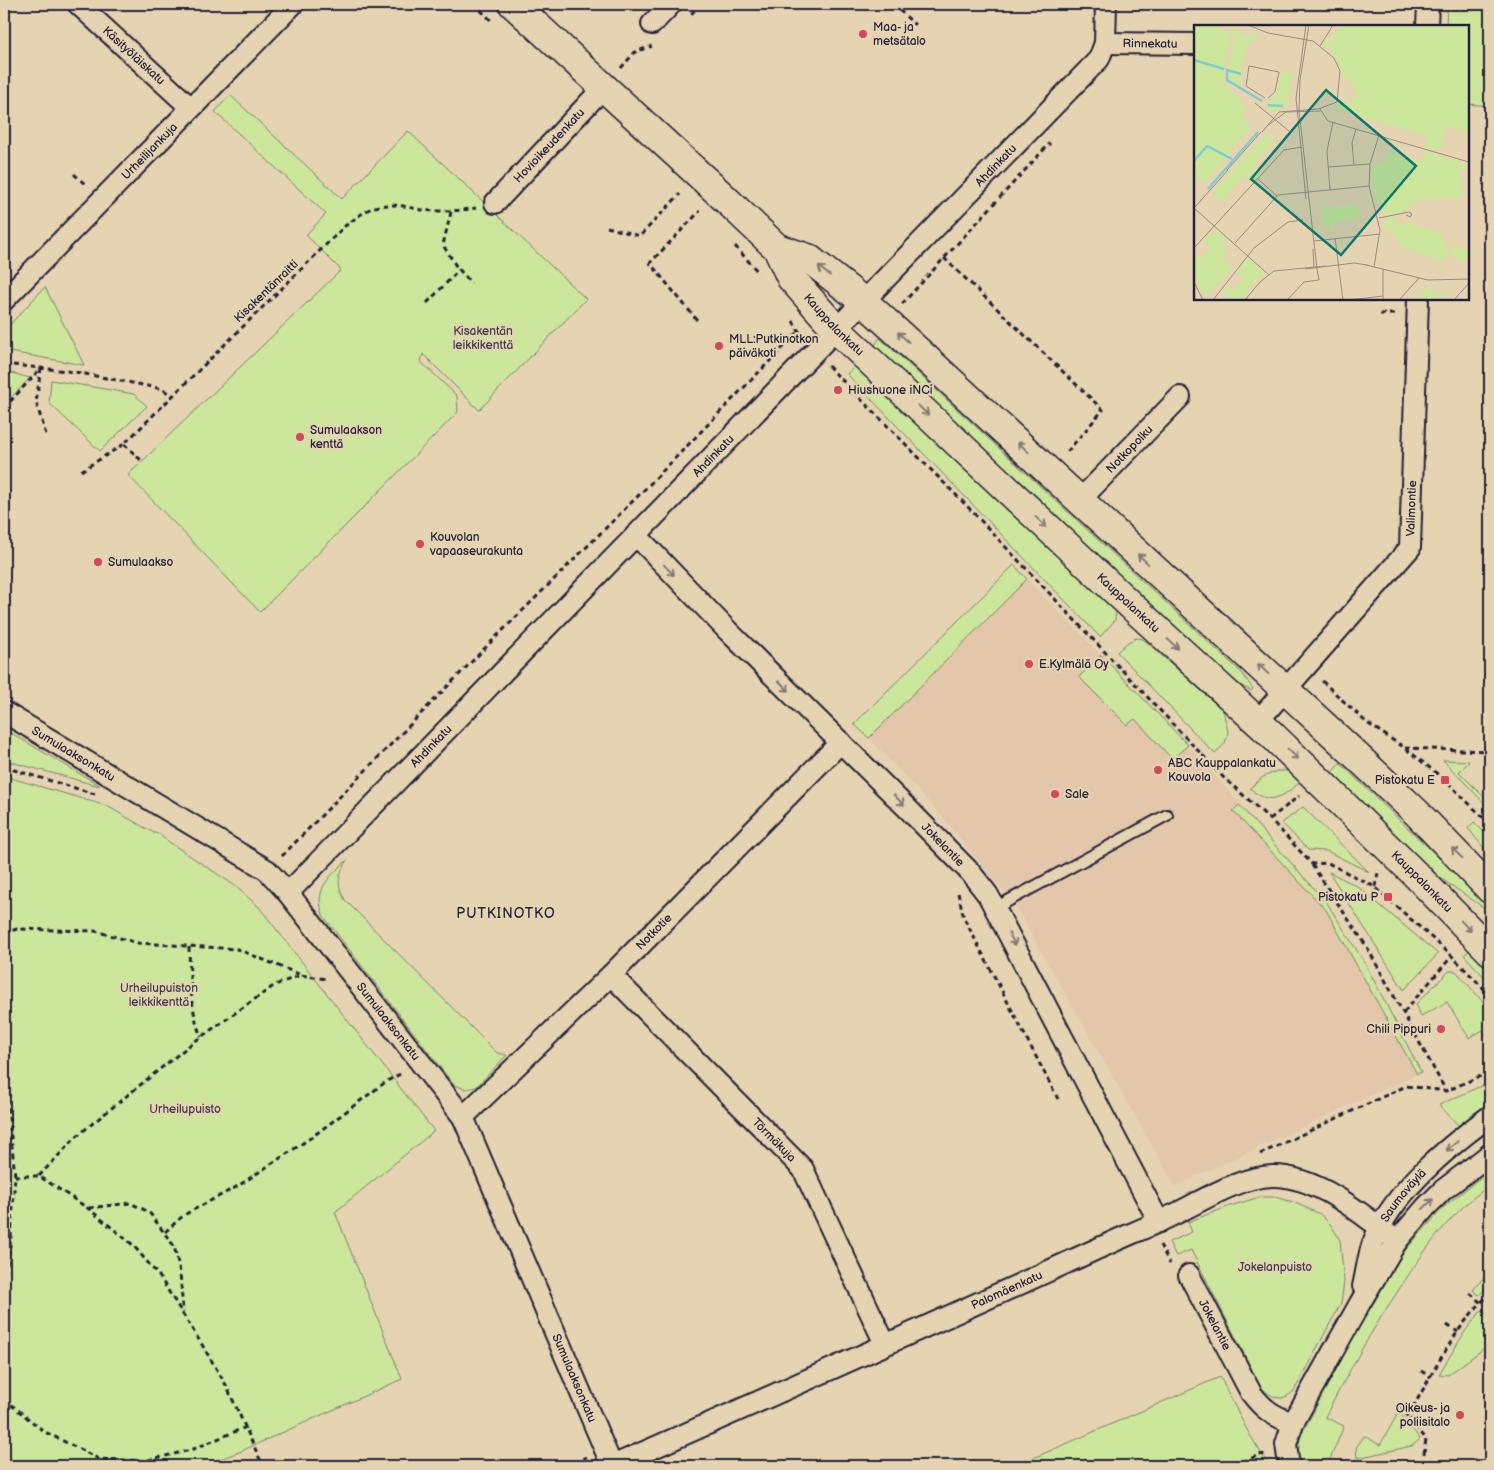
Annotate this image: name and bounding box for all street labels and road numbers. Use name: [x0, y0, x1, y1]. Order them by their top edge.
street label: Käsityöläiskatu: [99, 23, 168, 88]
street label: Rinnekatu: [1122, 36, 1177, 52]
street label: Hovioikeudenkatu: [511, 105, 588, 186]
street label: Urheilijankuja: [119, 120, 181, 183]
street label: Ahdinkatu: [972, 141, 1020, 190]
street label: Kisakentänraitti: [231, 257, 302, 326]
street label: Kauppalankatu: [800, 291, 867, 359]
street label: Notkopolku: [1103, 422, 1156, 476]
street label: Ahdinkatu: [690, 432, 738, 480]
street label: Valimontie: [1403, 480, 1420, 537]
street label: Kauppalankatu: [1093, 570, 1163, 636]
street label: Ahdinkatu: [407, 722, 455, 771]
street label: Sumulaaksonkatu: [29, 723, 118, 785]
street label: Jokelantie: [918, 820, 967, 870]
street label: Kauppalankatu: [1388, 848, 1455, 916]
street label: Notkotie: [633, 911, 675, 953]
street label: Sumulaaksonkatu: [353, 980, 423, 1064]
street label: Törmäkuja: [749, 1115, 799, 1166]
street label: Saumaväylä: [1378, 1166, 1430, 1225]
street label: Palomäenkatu: [969, 1268, 1045, 1313]
street label: Jokelantie: [1195, 1297, 1234, 1353]
street label: Sumulaaksonkatu: [548, 1332, 600, 1425]

